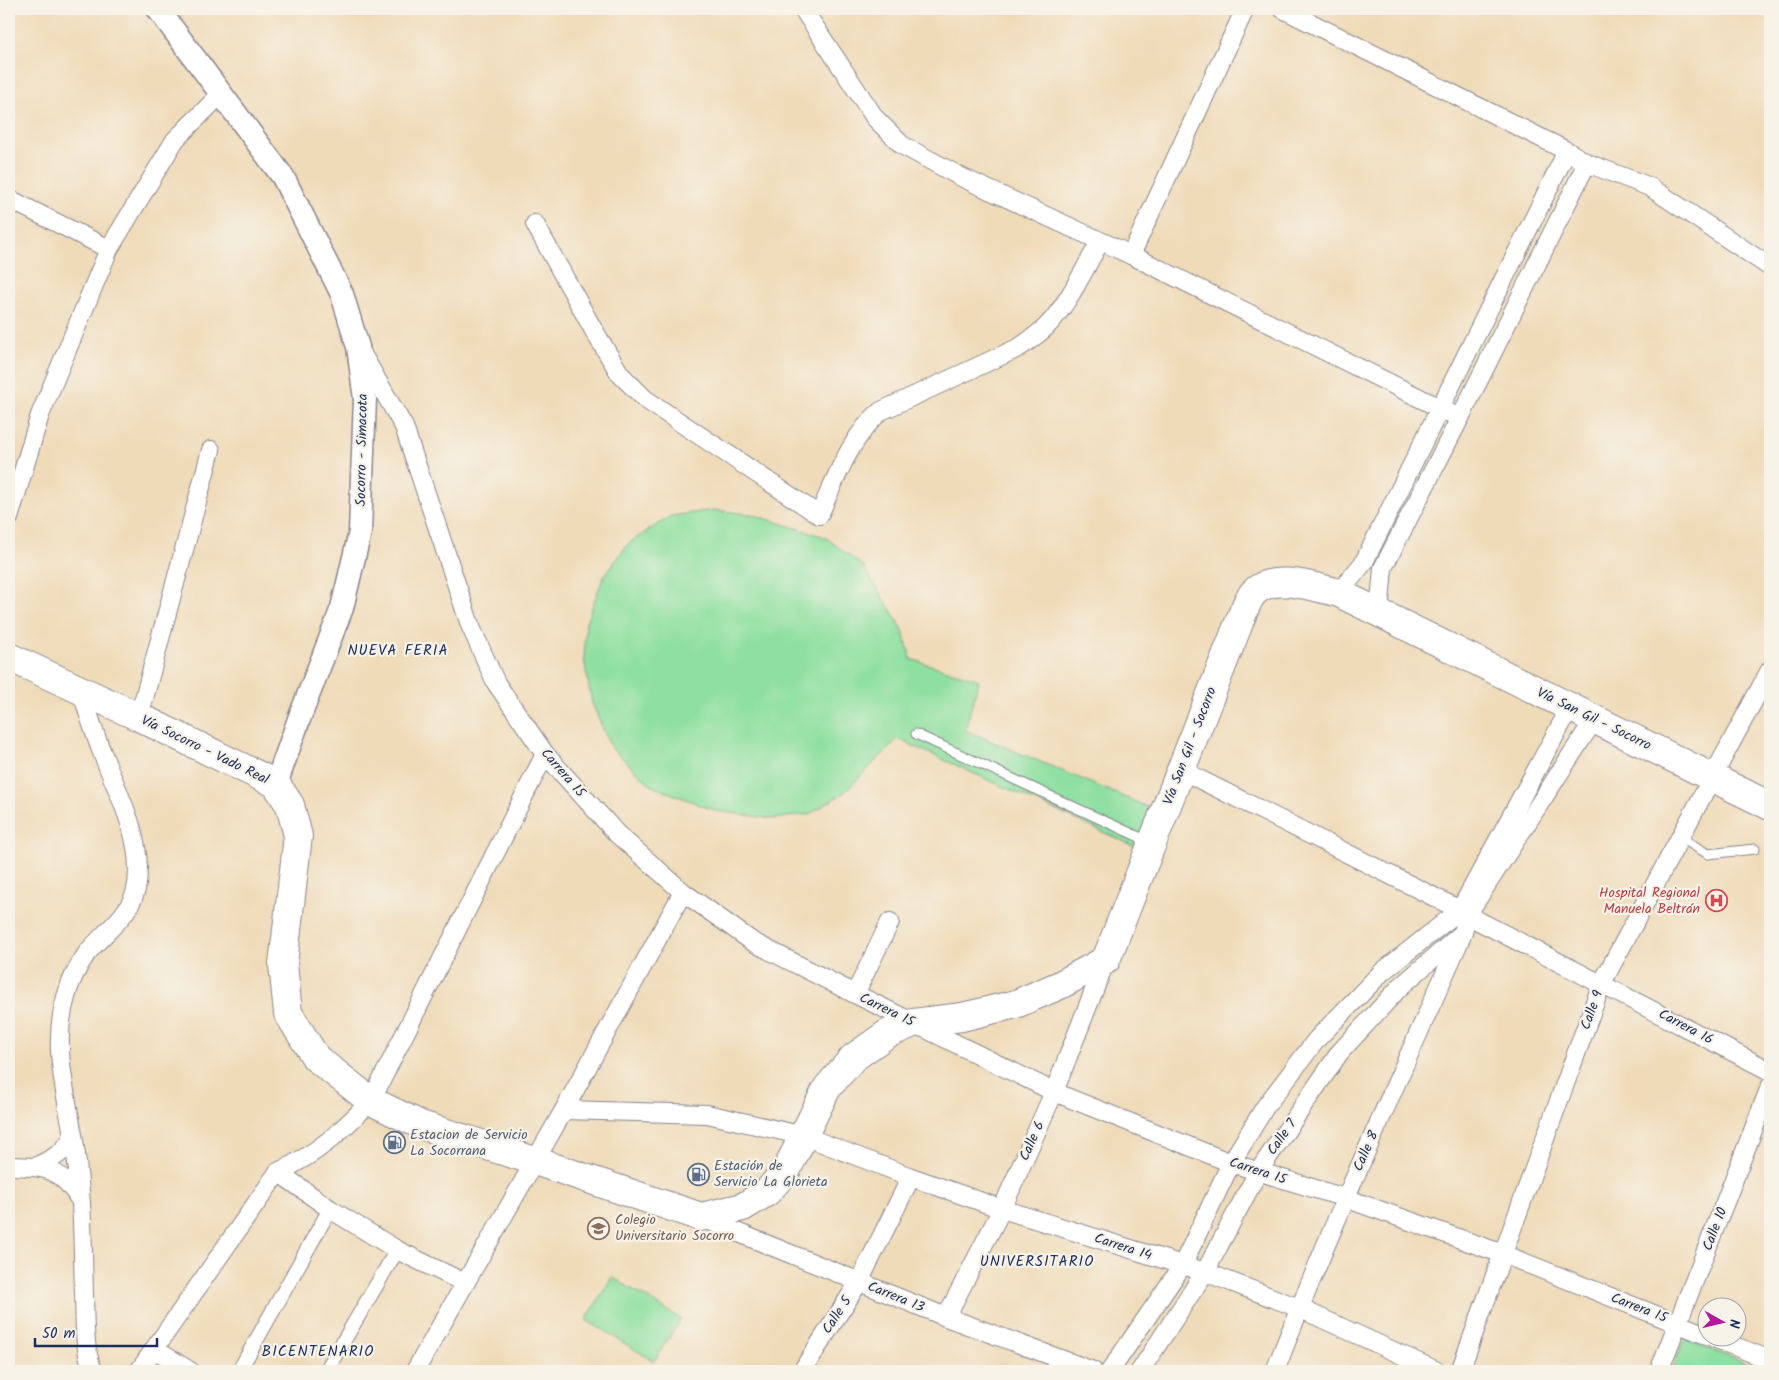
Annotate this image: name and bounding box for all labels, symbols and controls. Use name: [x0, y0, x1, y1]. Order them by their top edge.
street label: Socorro - Simacota: [350, 393, 374, 507]
district label: NUEVA FERIA: [347, 639, 449, 663]
street label: Vía San Gil - Socorro: [1533, 682, 1655, 756]
street label: Vía San Gil - Socorro: [1157, 684, 1223, 808]
street label: Vía Socorro - Vado Real: [137, 709, 273, 791]
street label: Carrera 15: [535, 743, 592, 804]
place label: Hospital Regional Manuela Beltrán: [1599, 882, 1701, 920]
hospital icon: Hospital Regional Manuela Beltrán: [1704, 889, 1728, 913]
street label: Carrera 15: [856, 987, 920, 1034]
street label: Calle 9: [1575, 987, 1609, 1033]
street label: Carrera 16: [1655, 1003, 1717, 1051]
street label: Calle 7: [1261, 1114, 1303, 1160]
street label: Calle 6: [1014, 1118, 1050, 1164]
place label: Estacion de Servicio La Socorrana: [410, 1124, 528, 1162]
street label: Calle 8: [1347, 1127, 1385, 1175]
fuel station icon: Estacion de Servicio La Socorrana: [382, 1131, 406, 1155]
street label: Carrera 15: [1226, 1151, 1291, 1191]
place label: Estación de Servicio La Glorieta: [714, 1155, 828, 1193]
fuel station icon: Estación de Servicio La Glorieta: [686, 1162, 710, 1186]
street label: Calle 10: [1697, 1204, 1733, 1254]
place label: Colegio Universitario Socorro: [615, 1209, 734, 1247]
school or university icon: Colegio Universitario Socorro: [587, 1216, 611, 1240]
street label: Carrera 14: [1091, 1227, 1155, 1267]
district label: UNIVERSITARIO: [980, 1250, 1094, 1274]
street label: Carrera 13: [864, 1276, 928, 1318]
street label: Carrera 15: [1607, 1287, 1672, 1329]
street label: Calle 5: [817, 1290, 858, 1338]
north arrow: [1696, 1298, 1746, 1348]
scale bar: [35, 1315, 158, 1347]
text: N: [1722, 1318, 1745, 1330]
text: 50 m: [42, 1322, 76, 1346]
district label: BICENTENARIO: [262, 1340, 374, 1364]

